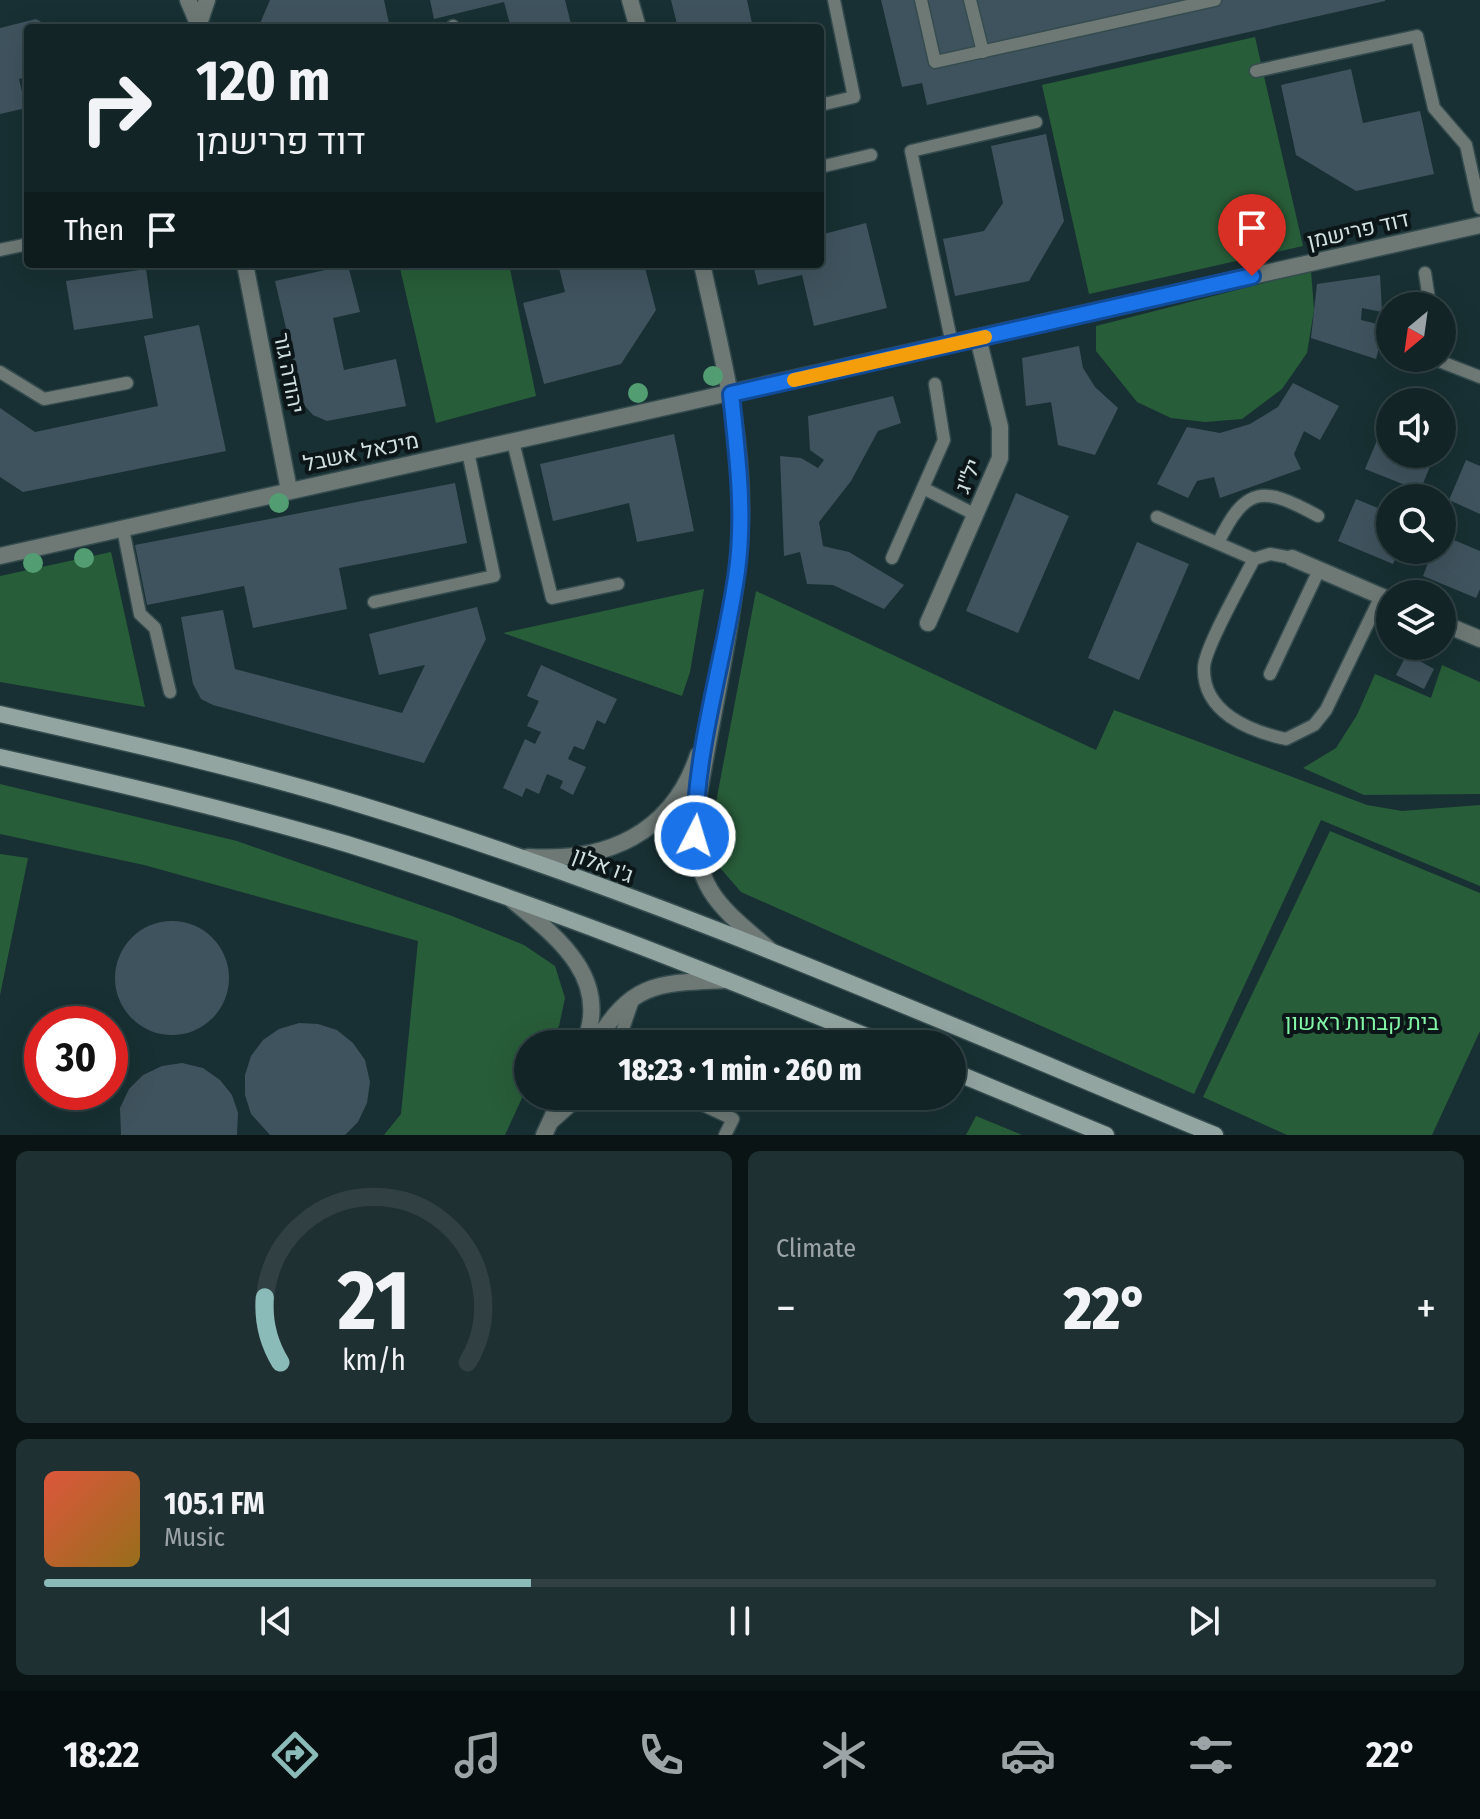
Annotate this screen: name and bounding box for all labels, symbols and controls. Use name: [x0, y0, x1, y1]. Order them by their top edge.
text: 120 m: [196, 48, 331, 115]
icon: right: [64, 56, 168, 160]
text: דוד פרישמן: [196, 120, 365, 164]
pin: [1218, 194, 1286, 276]
street label: דוד פרישמן: [1305, 205, 1411, 255]
icon: arrive: [1230, 206, 1274, 250]
icon: arrive: [140, 208, 184, 252]
text: Then: [64, 212, 124, 248]
north arrow: [1376, 292, 1456, 372]
map controls: [1376, 292, 1456, 660]
street label: יהודה גור: [268, 330, 310, 416]
button: sound: [1376, 388, 1456, 468]
street label: מיכאל אשבל: [301, 427, 421, 477]
street label: יל"ג: [949, 455, 987, 497]
button: search: [1376, 484, 1456, 564]
button: layers: [1376, 580, 1456, 660]
position arrow: [653, 794, 737, 878]
street label: ג'ו אלון: [569, 841, 637, 889]
speed limit sign: 30: [24, 1006, 128, 1110]
park label: בית קברות ראשון: [1285, 1009, 1439, 1036]
text: 18:23 · 1 min · 260 m: [618, 1052, 862, 1088]
text: Climate: [776, 1233, 856, 1264]
text: 21: [337, 1251, 410, 1351]
text: 22°: [1064, 1273, 1148, 1345]
text: −: [776, 1282, 796, 1335]
text: +: [1416, 1282, 1436, 1335]
text: km/h: [342, 1343, 406, 1378]
text: 105.1 FM: [164, 1486, 265, 1522]
text: Music: [164, 1522, 225, 1553]
icon: previous: [254, 1599, 298, 1643]
icon: pause: [718, 1599, 762, 1643]
icon: next: [1182, 1599, 1226, 1643]
icon: directions: [267, 1727, 323, 1783]
icon: music: [450, 1727, 506, 1783]
icon: phone: [633, 1727, 689, 1783]
icon: climate: [816, 1727, 872, 1783]
icon: car: [1000, 1727, 1056, 1783]
icon: filters: [1183, 1727, 1239, 1783]
text: 18:22: [64, 1733, 139, 1777]
text: 22°: [1366, 1733, 1416, 1777]

